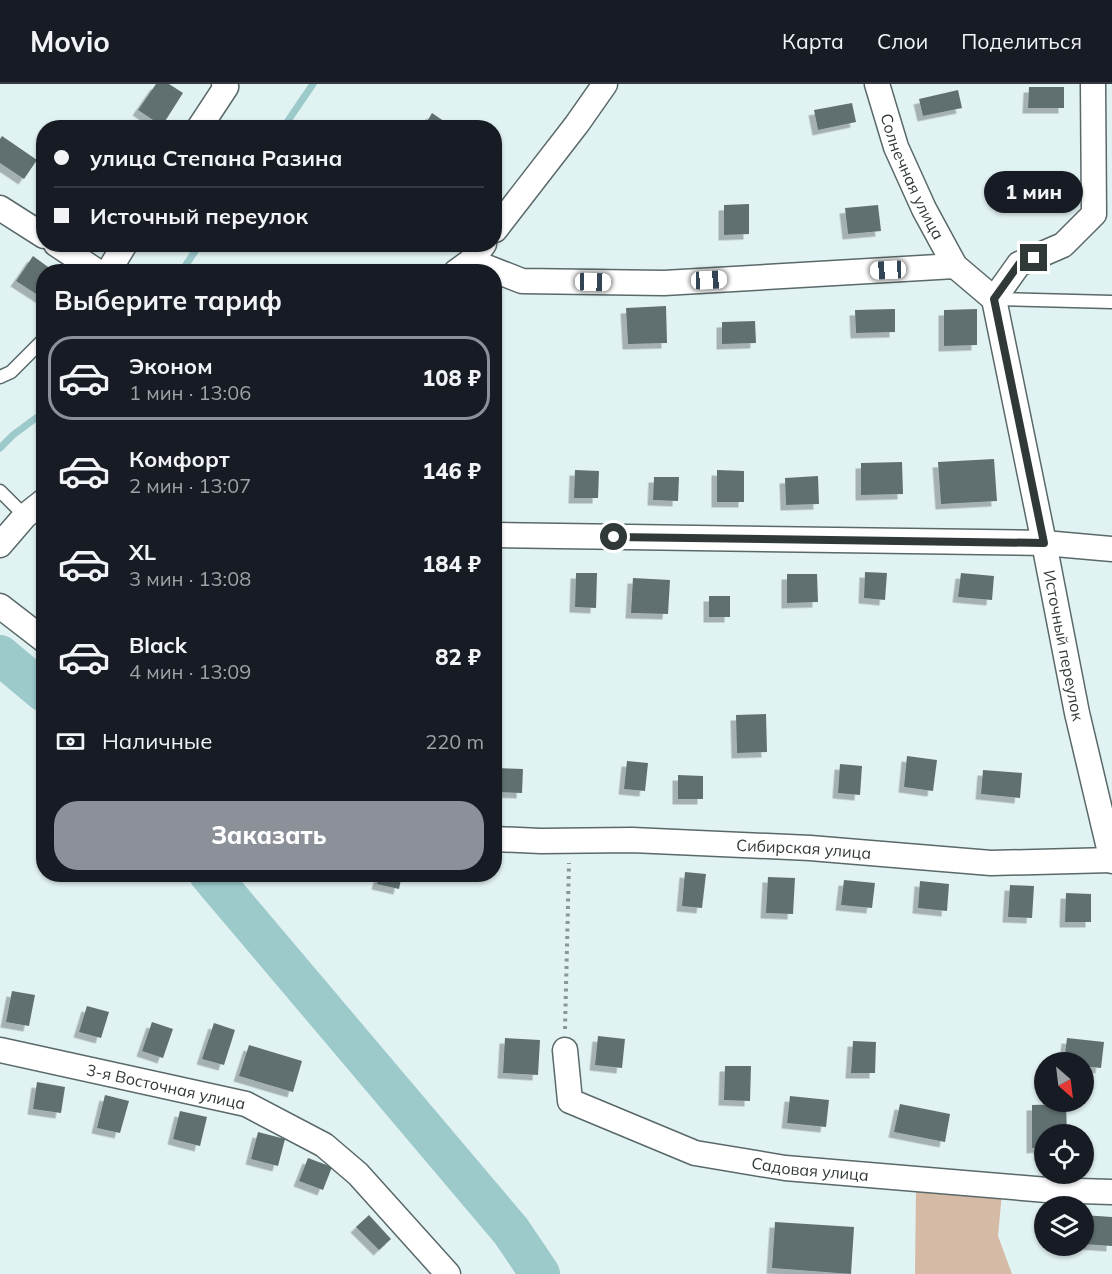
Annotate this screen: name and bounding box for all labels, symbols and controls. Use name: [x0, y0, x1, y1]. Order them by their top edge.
text: Movio: [30, 24, 110, 59]
text: Карта: [782, 28, 844, 54]
text: Слои: [877, 28, 928, 54]
text: Поделиться: [961, 28, 1082, 54]
street label: Солнечная улица: [876, 111, 949, 243]
text: улица Степана Разина: [90, 144, 343, 172]
callout: 1 мин: [984, 171, 1084, 213]
text: 1 мин: [1005, 179, 1062, 204]
text: Источный переулок: [90, 202, 308, 230]
route end: [1020, 244, 1047, 271]
car: [870, 260, 906, 280]
car: [691, 270, 727, 290]
car: [575, 273, 611, 291]
text: Выберите тариф: [54, 283, 282, 317]
icon: car: [57, 351, 111, 405]
text: Эконом: [129, 352, 213, 380]
text: 108 ₽: [422, 364, 481, 392]
text: 1 мин · 13:06: [129, 380, 251, 405]
icon: car: [57, 444, 111, 498]
text: Комфорт: [129, 445, 230, 473]
text: 146 ₽: [422, 457, 481, 485]
text: 2 мин · 13:07: [129, 473, 251, 498]
route start: [600, 523, 627, 550]
icon: car: [57, 537, 111, 591]
text: XL: [129, 538, 156, 566]
text: 184 ₽: [422, 550, 481, 578]
text: 3 мин · 13:08: [129, 566, 251, 591]
street label: Источный переулок: [1039, 568, 1089, 723]
icon: car: [57, 630, 111, 684]
text: Black: [129, 631, 187, 659]
text: 82 ₽: [435, 643, 481, 671]
text: 4 мин · 13:09: [129, 659, 251, 684]
icon: cash: [54, 725, 87, 758]
text: Наличные: [102, 727, 212, 755]
text: 220 m: [425, 729, 484, 754]
button: Заказать: [54, 801, 484, 870]
street label: Сибирская улица: [736, 835, 872, 863]
north arrow: [1034, 1052, 1094, 1112]
map controls: [1034, 1052, 1094, 1256]
street label: 3-я Восточная улица: [85, 1059, 247, 1114]
button: locate: [1034, 1124, 1094, 1184]
street label: Садовая улица: [750, 1153, 870, 1185]
button: layers: [1034, 1196, 1094, 1256]

